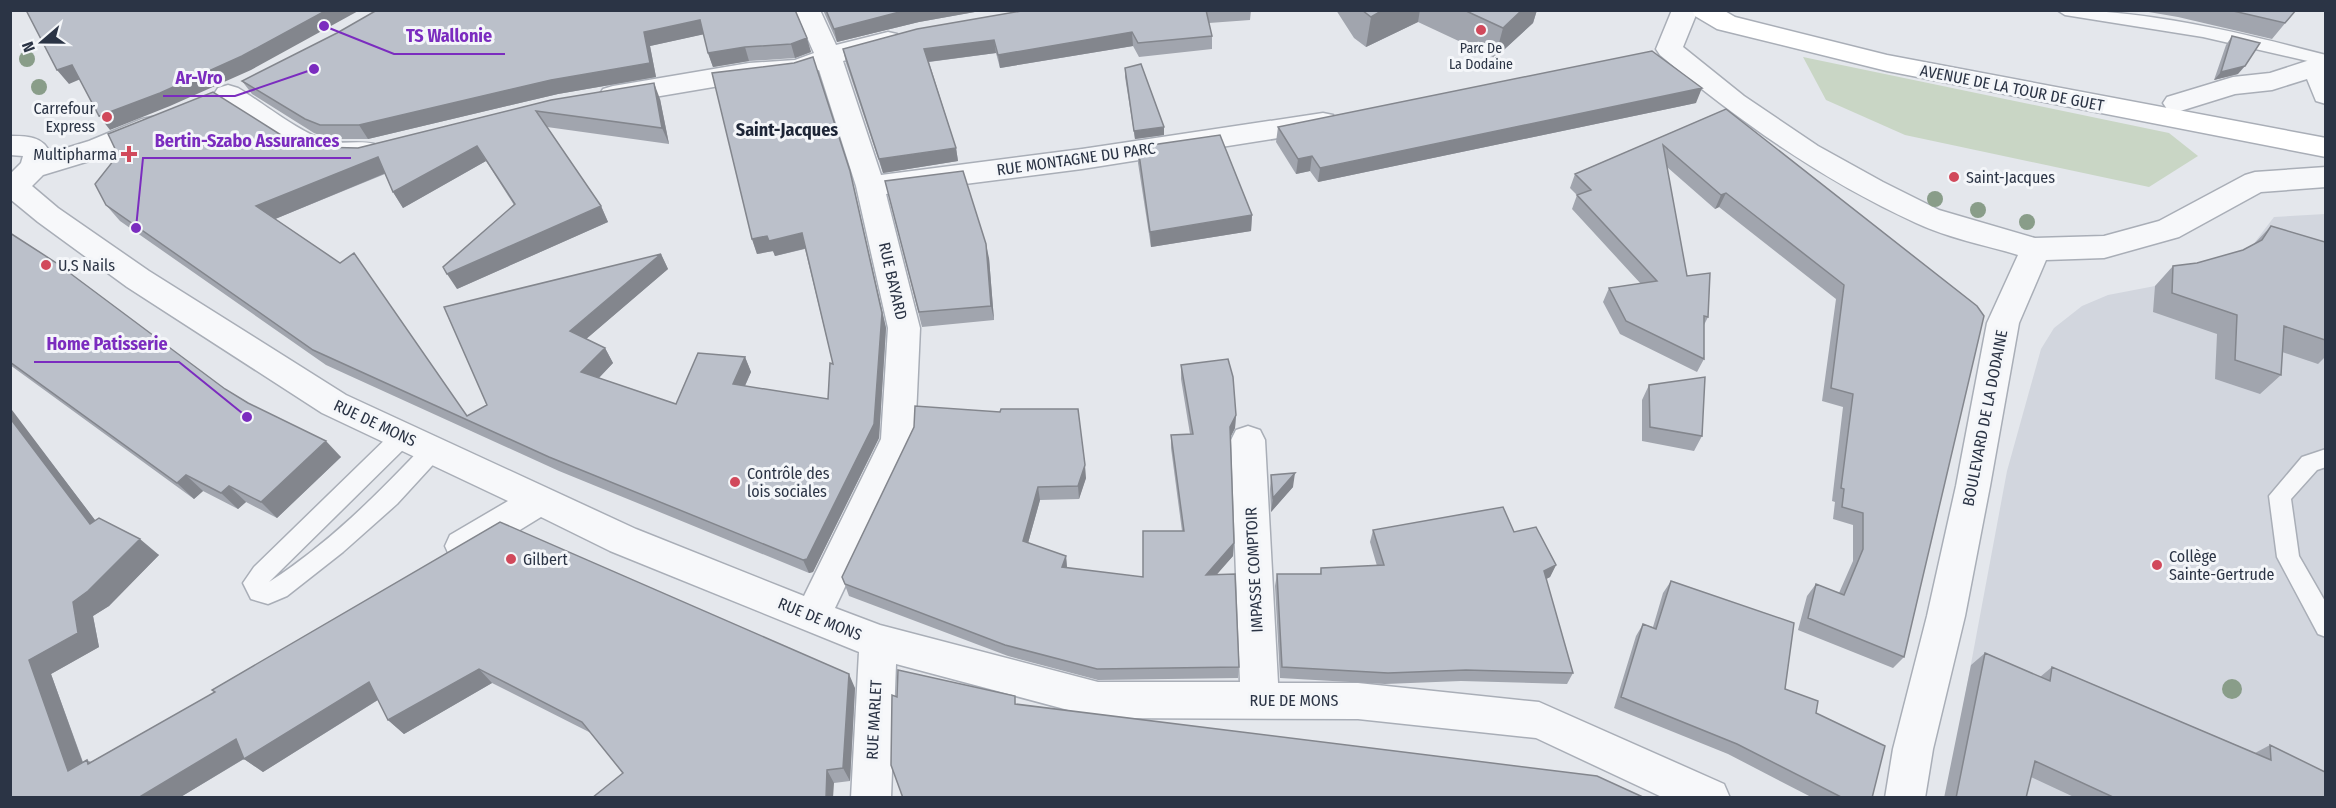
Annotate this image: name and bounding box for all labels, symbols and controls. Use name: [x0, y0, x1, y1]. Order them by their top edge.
north arrow: [12, 12, 72, 72]
callout: TS Wallonie: [394, 18, 505, 54]
marker: Parc De La Dodaine: [1474, 23, 1488, 37]
text: TS Wallonie: [406, 25, 492, 47]
text: N: [18, 39, 39, 55]
place label: Parc De La Dodaine: [1449, 40, 1513, 73]
callout: Ar-Vro: [163, 60, 235, 96]
street label: AVENUE DE LA TOUR DE GUET: [1918, 61, 2106, 115]
text: Ar-Vro: [174, 67, 223, 89]
place label: Carrefour Express: [33, 99, 95, 136]
marker: Carrefour Express: [100, 110, 114, 124]
district label: Saint-Jacques: [736, 119, 838, 141]
callout: Bertin-Szabo Assurances: [143, 122, 351, 158]
text: Bertin-Szabo Assurances: [155, 130, 339, 152]
street label: RUE MONTAGNE DU PARC: [995, 138, 1157, 180]
place label: Multipharma: [33, 145, 117, 164]
marker: Multipharma: [122, 147, 136, 161]
place label: Saint-Jacques: [1966, 168, 2055, 187]
marker: Saint-Jacques: [1947, 170, 1961, 184]
street label: RUE BAYARD: [875, 240, 911, 322]
place label: U.S Nails: [58, 256, 115, 275]
marker: U.S Nails: [39, 258, 53, 272]
callout: Home Patisserie: [34, 326, 179, 362]
street label: BOULEVARD DE LA DODAINE: [1959, 328, 2011, 508]
text: Home Patisserie: [46, 333, 168, 355]
street label: RUE DE MONS: [331, 396, 419, 450]
place label: Contrôle des lois sociales: [747, 464, 830, 501]
marker: Contrôle des lois sociales: [728, 475, 742, 489]
street label: IMPASSE COMPTOIR: [1241, 507, 1267, 633]
place label: Collège Sainte-Gertrude: [2169, 547, 2274, 584]
place label: Gilbert: [523, 550, 568, 569]
marker: Gilbert: [504, 552, 518, 566]
marker: Collège Sainte-Gertrude: [2150, 558, 2164, 572]
street label: RUE DE MONS: [775, 594, 865, 644]
street label: RUE MARLET: [862, 679, 886, 760]
street label: RUE DE MONS: [1250, 691, 1338, 710]

